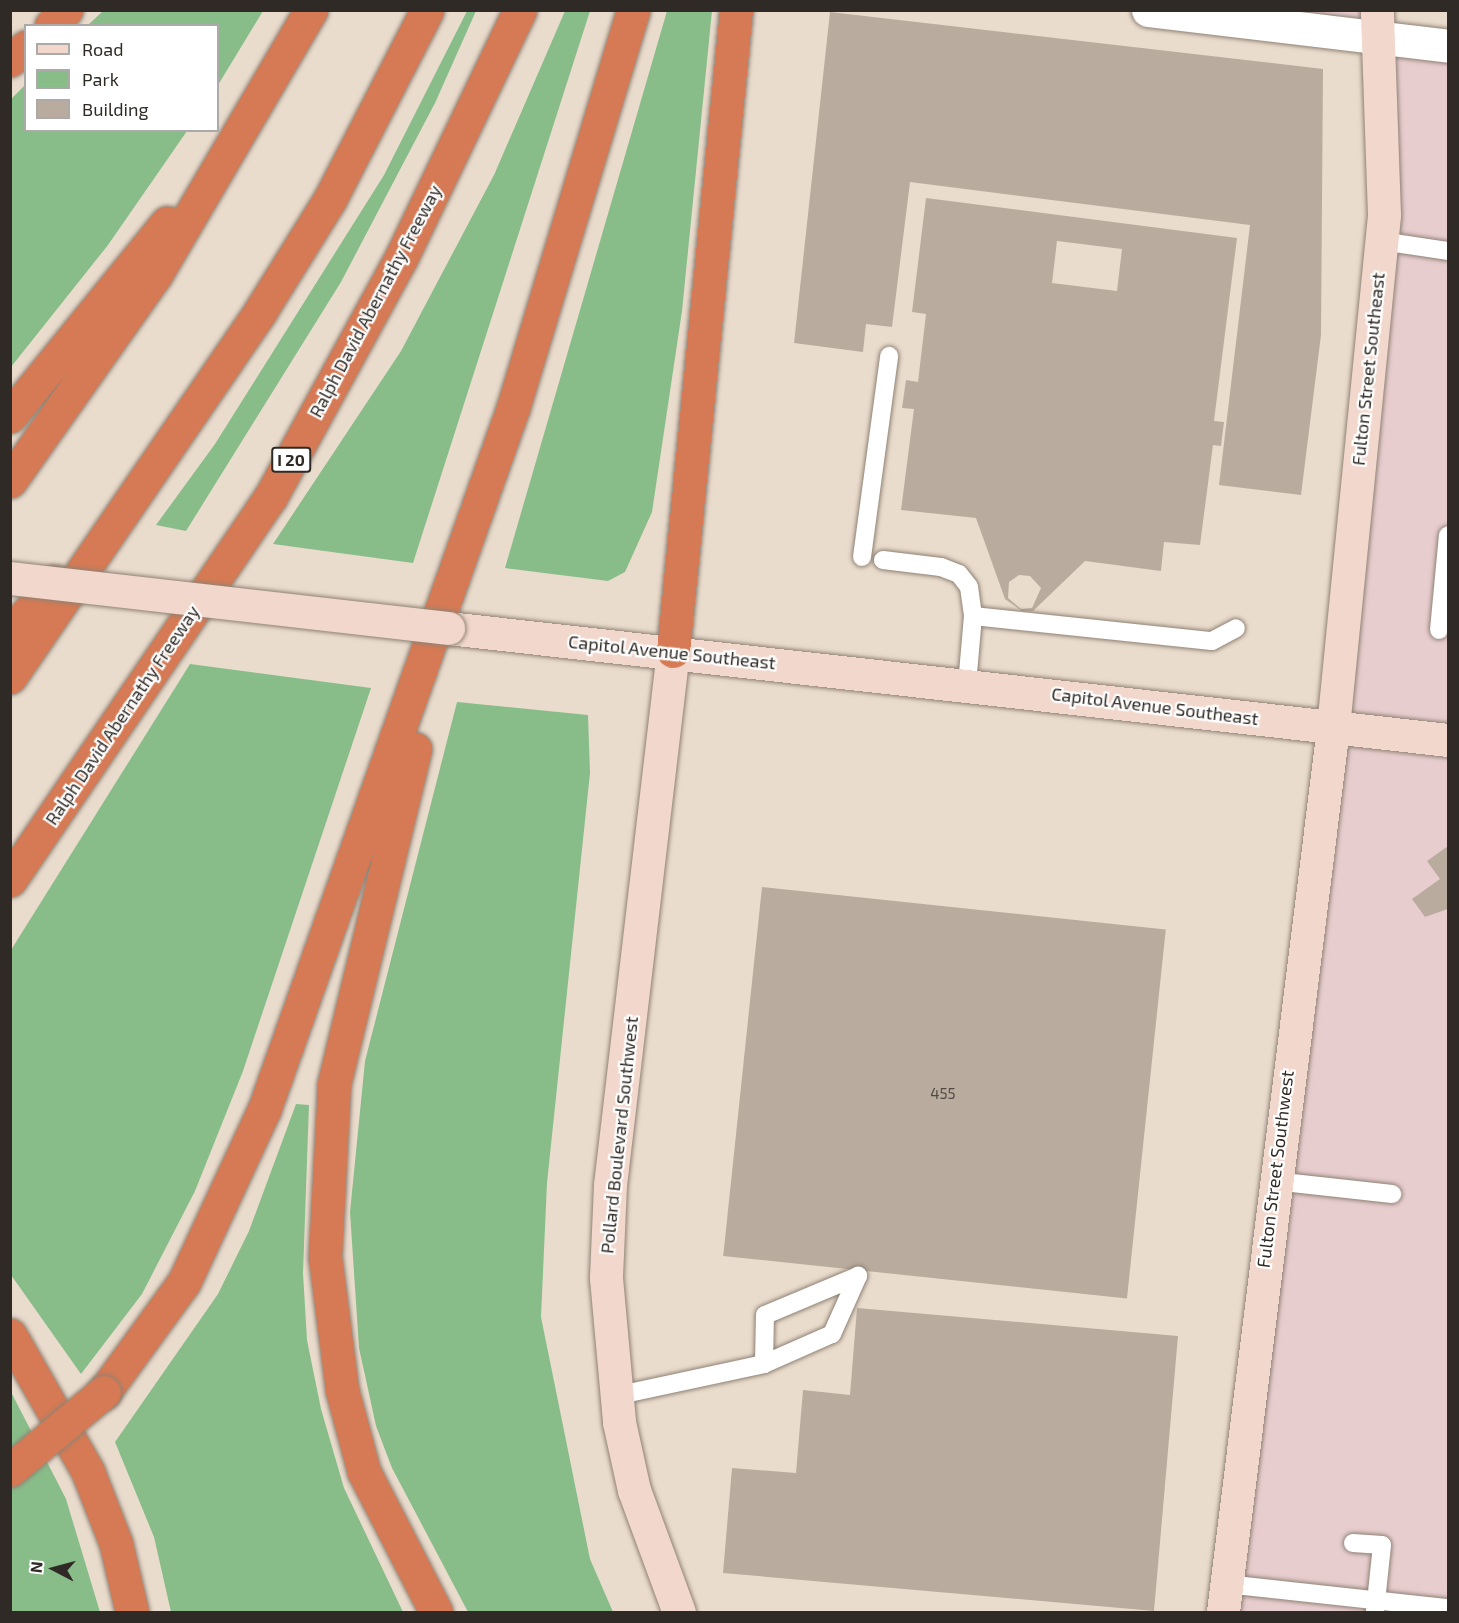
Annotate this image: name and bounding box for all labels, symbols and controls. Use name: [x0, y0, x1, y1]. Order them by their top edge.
legend: [24, 24, 219, 132]
text: Road: [82, 38, 123, 60]
text: Park: [82, 68, 119, 90]
text: Building: [82, 98, 149, 120]
street label: Ralph David Abernathy Freeway: [304, 181, 446, 421]
street label: Fulton Street Southeast: [1347, 271, 1389, 467]
road number: I 20: [270, 447, 312, 473]
street label: Ralph David Abernathy Freeway: [40, 601, 204, 829]
street label: Capitol Avenue Southeast: [567, 630, 777, 674]
street label: Capitol Avenue Southeast: [1050, 683, 1260, 729]
street label: Pollard Boulevard Southwest: [596, 1015, 642, 1255]
street label: Fulton Street Southwest: [1252, 1069, 1298, 1269]
house number: 455: [930, 1085, 956, 1103]
north arrow: [24, 1539, 84, 1599]
text: N: [26, 1560, 46, 1574]

